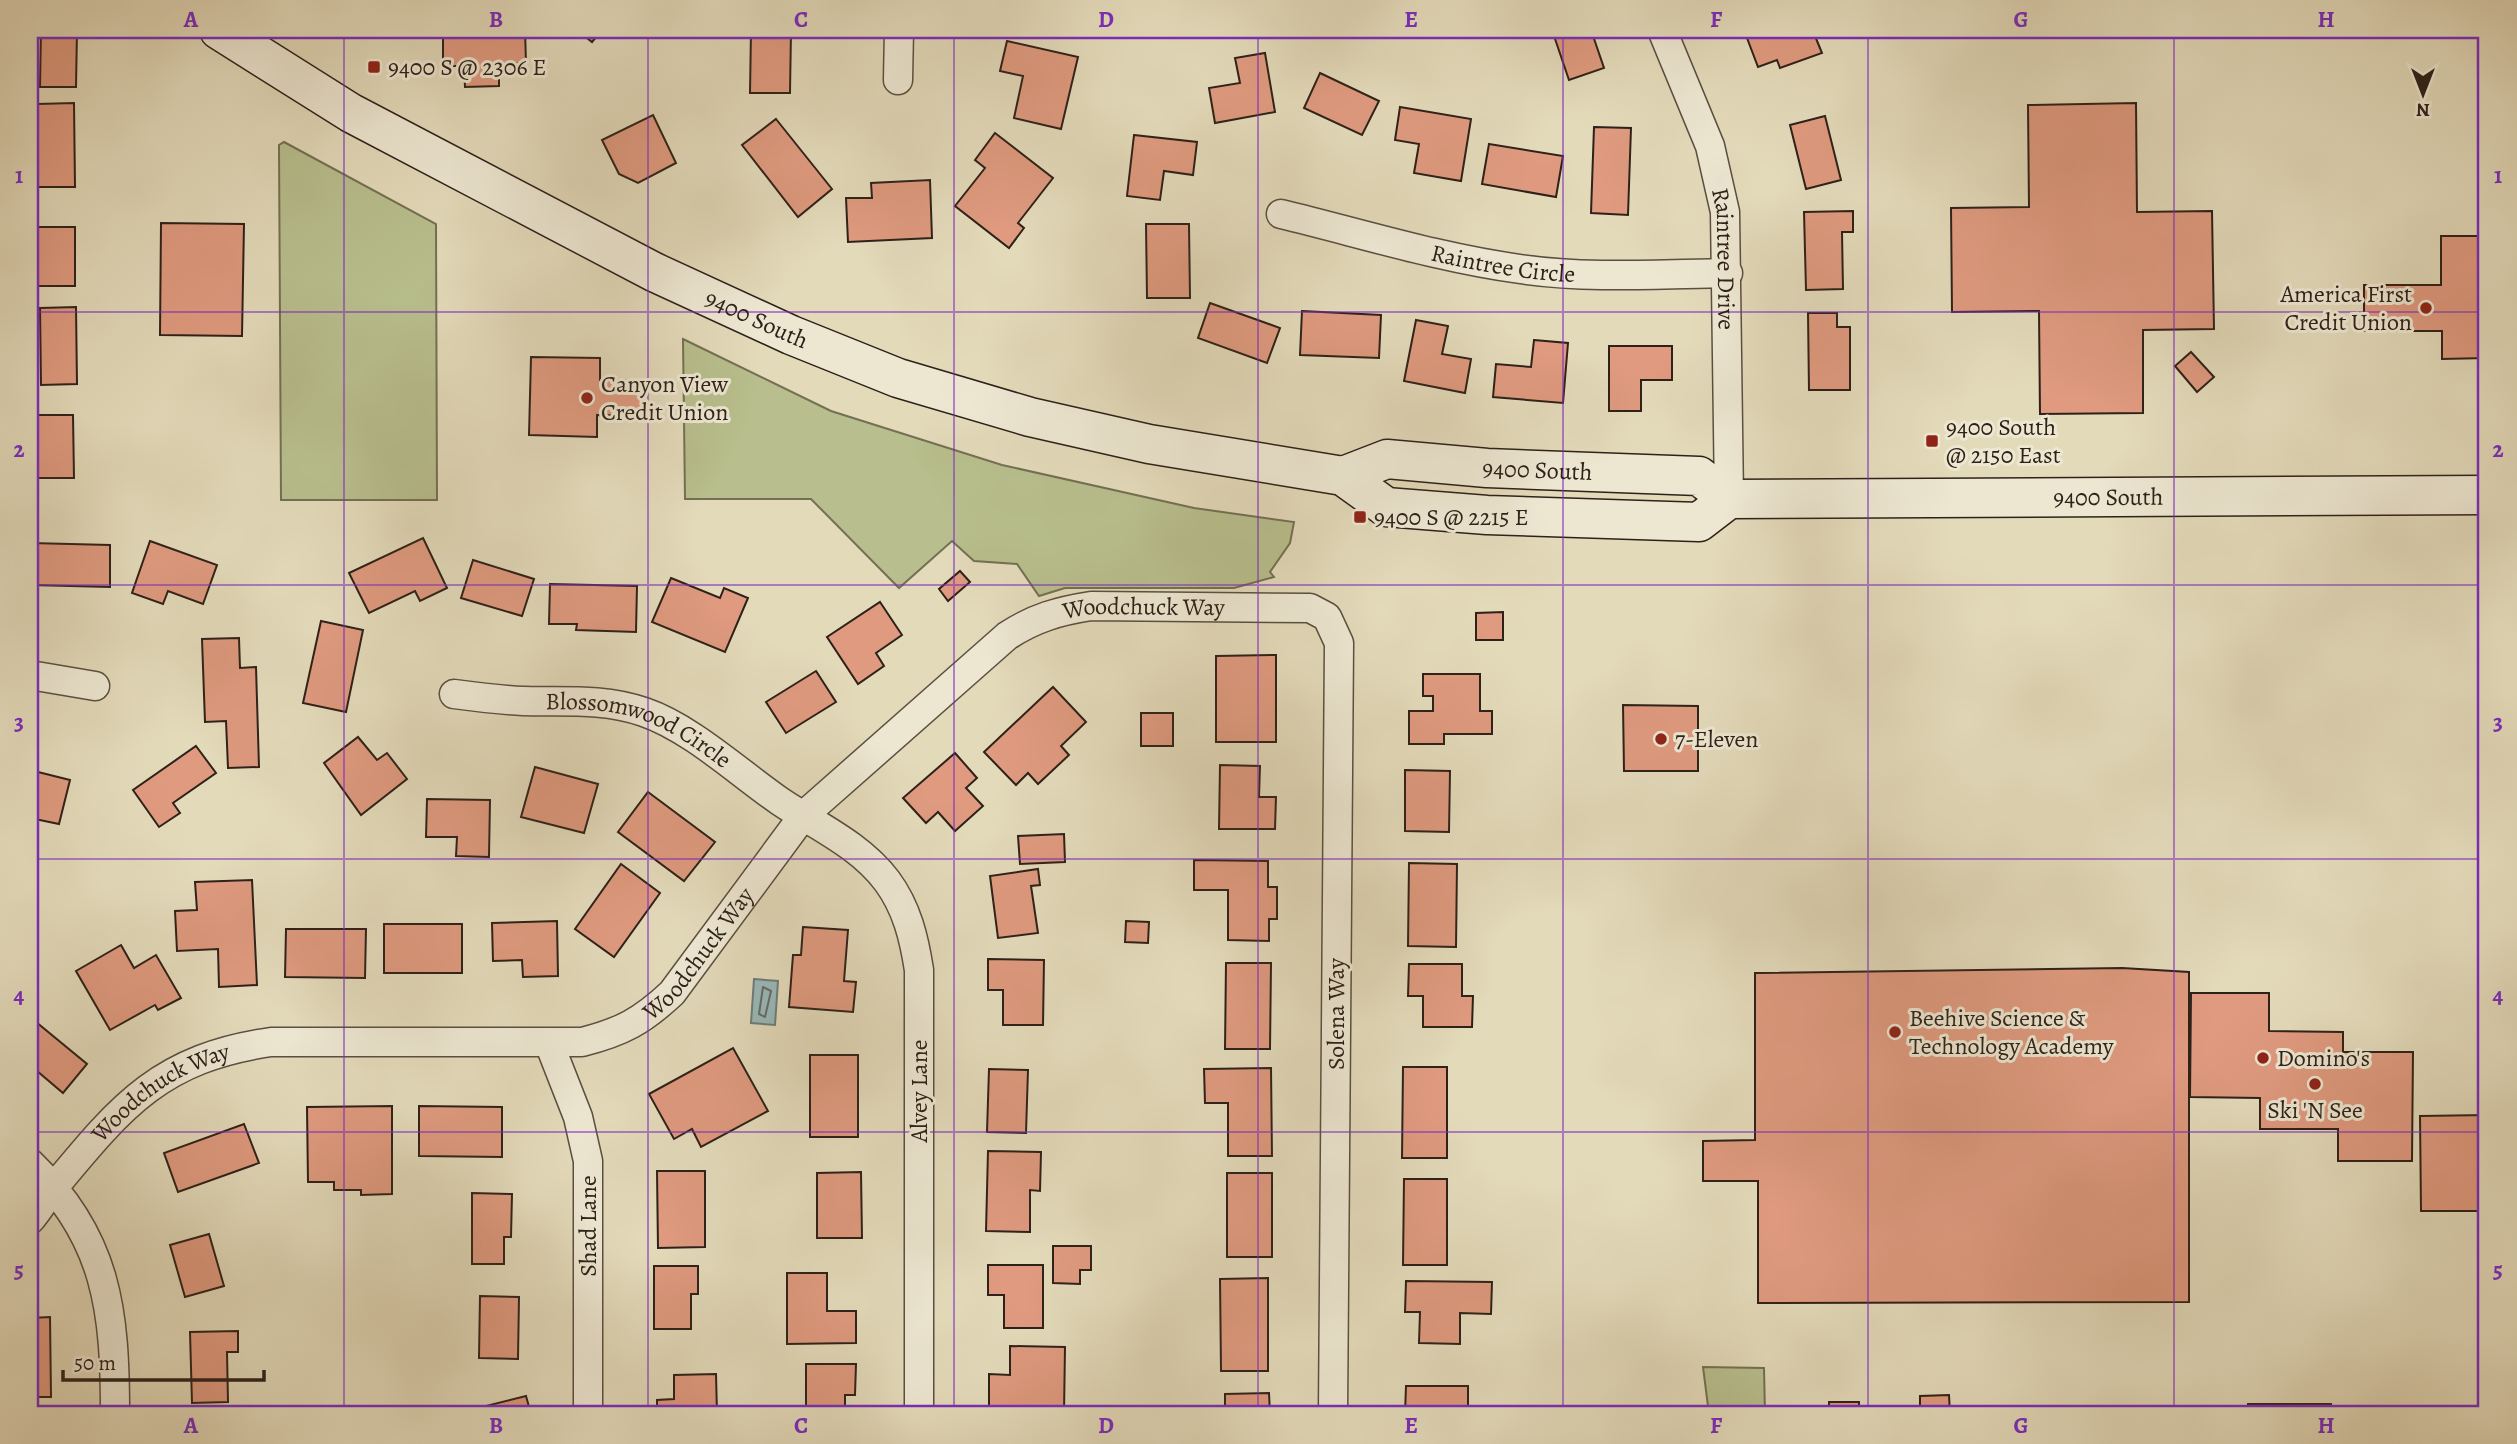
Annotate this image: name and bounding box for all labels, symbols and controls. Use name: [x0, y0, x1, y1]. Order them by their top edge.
text: A: [183, 4, 199, 35]
text: B: [489, 4, 503, 35]
text: C: [794, 4, 808, 35]
text: D: [1098, 4, 1114, 35]
text: E: [1404, 4, 1418, 35]
text: F: [1710, 4, 1723, 35]
text: G: [2013, 4, 2029, 35]
text: H: [2317, 4, 2335, 35]
place label: 9400 S @ 2306 E: [388, 51, 547, 83]
marker: 9400 S @ 2306 E: [366, 59, 382, 75]
north arrow: [2388, 60, 2458, 130]
text: N: [2416, 97, 2430, 123]
text: 1: [15, 160, 23, 191]
text: 1: [2494, 160, 2502, 191]
street label: Raintree Drive: [1704, 185, 1743, 330]
street label: Raintree Circle: [1428, 237, 1576, 290]
place label: America First Credit Union: [2280, 278, 2412, 338]
street label: 9400 South: [700, 282, 813, 356]
marker: America First Credit Union: [2418, 300, 2434, 316]
place label: Canyon View Credit Union: [601, 368, 728, 428]
marker: Canyon View Credit Union: [579, 390, 595, 406]
place label: 9400 South @ 2150 East: [1946, 411, 2061, 471]
marker: 9400 South @ 2150 East: [1924, 433, 1940, 449]
text: 2: [13, 434, 25, 465]
text: 2: [2492, 434, 2504, 465]
street label: 9400 South: [1482, 452, 1593, 488]
street label: 9400 South: [2053, 481, 2164, 513]
place label: 9400 S @ 2215 E: [1374, 501, 1529, 533]
marker: 9400 S @ 2215 E: [1352, 509, 1368, 525]
street label: Woodchuck Way: [1059, 590, 1225, 627]
street label: Blossomwood Circle: [546, 685, 738, 775]
text: 3: [14, 707, 24, 738]
text: 3: [2493, 707, 2503, 738]
place label: 7-Eleven: [1675, 723, 1758, 755]
marker: 7-Eleven: [1653, 731, 1669, 747]
street label: Woodchuck Way: [635, 880, 761, 1028]
street label: Solena Way: [1320, 958, 1352, 1070]
text: 4: [14, 980, 25, 1011]
text: 4: [2493, 980, 2504, 1011]
place label: Beehive Science & Technology Academy: [1909, 1002, 2114, 1062]
marker: Beehive Science & Technology Academy: [1887, 1024, 1903, 1040]
street label: Woodchuck Way: [83, 1035, 233, 1150]
street label: Alvey Lane: [903, 1039, 935, 1144]
place label: Domino's: [2277, 1042, 2370, 1074]
marker: Domino's: [2255, 1050, 2271, 1066]
marker: Ski 'N See: [2307, 1076, 2323, 1092]
place label: Ski 'N See: [2267, 1094, 2363, 1126]
street label: Shad Lane: [572, 1175, 604, 1277]
text: 5: [14, 1254, 24, 1285]
text: 5: [2493, 1254, 2503, 1285]
scale bar: [63, 1339, 264, 1383]
text: 50 m: [74, 1349, 116, 1377]
text: A: [183, 1410, 199, 1441]
text: B: [489, 1410, 503, 1441]
text: C: [794, 1410, 808, 1441]
text: D: [1098, 1410, 1114, 1441]
text: E: [1404, 1410, 1418, 1441]
text: F: [1710, 1410, 1723, 1441]
text: G: [2013, 1410, 2029, 1441]
text: H: [2317, 1410, 2335, 1441]

